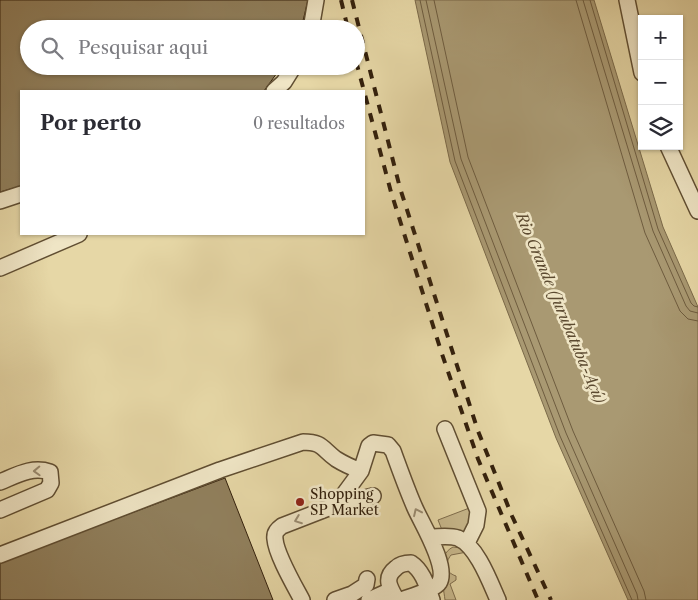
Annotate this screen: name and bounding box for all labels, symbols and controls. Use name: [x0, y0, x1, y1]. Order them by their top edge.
map controls: [638, 15, 683, 150]
button: +: [638, 15, 683, 60]
search box: [20, 20, 365, 75]
icon: search: [38, 34, 66, 62]
text: Pesquisar aqui: [78, 36, 208, 59]
button: −: [638, 60, 683, 105]
button: layers: [638, 105, 683, 150]
text: Por perto: [40, 110, 141, 135]
text: 0 resultados: [253, 113, 345, 133]
water label: Rio Grande (Jurubatuba-Açú): [512, 208, 610, 407]
one-way arrow: [32, 465, 40, 476]
place label: Shopping SP Market: [310, 485, 379, 519]
marker: Shopping SP Market: [294, 496, 306, 508]
one-way arrow: [414, 508, 424, 517]
one-way arrow: [294, 514, 303, 524]

